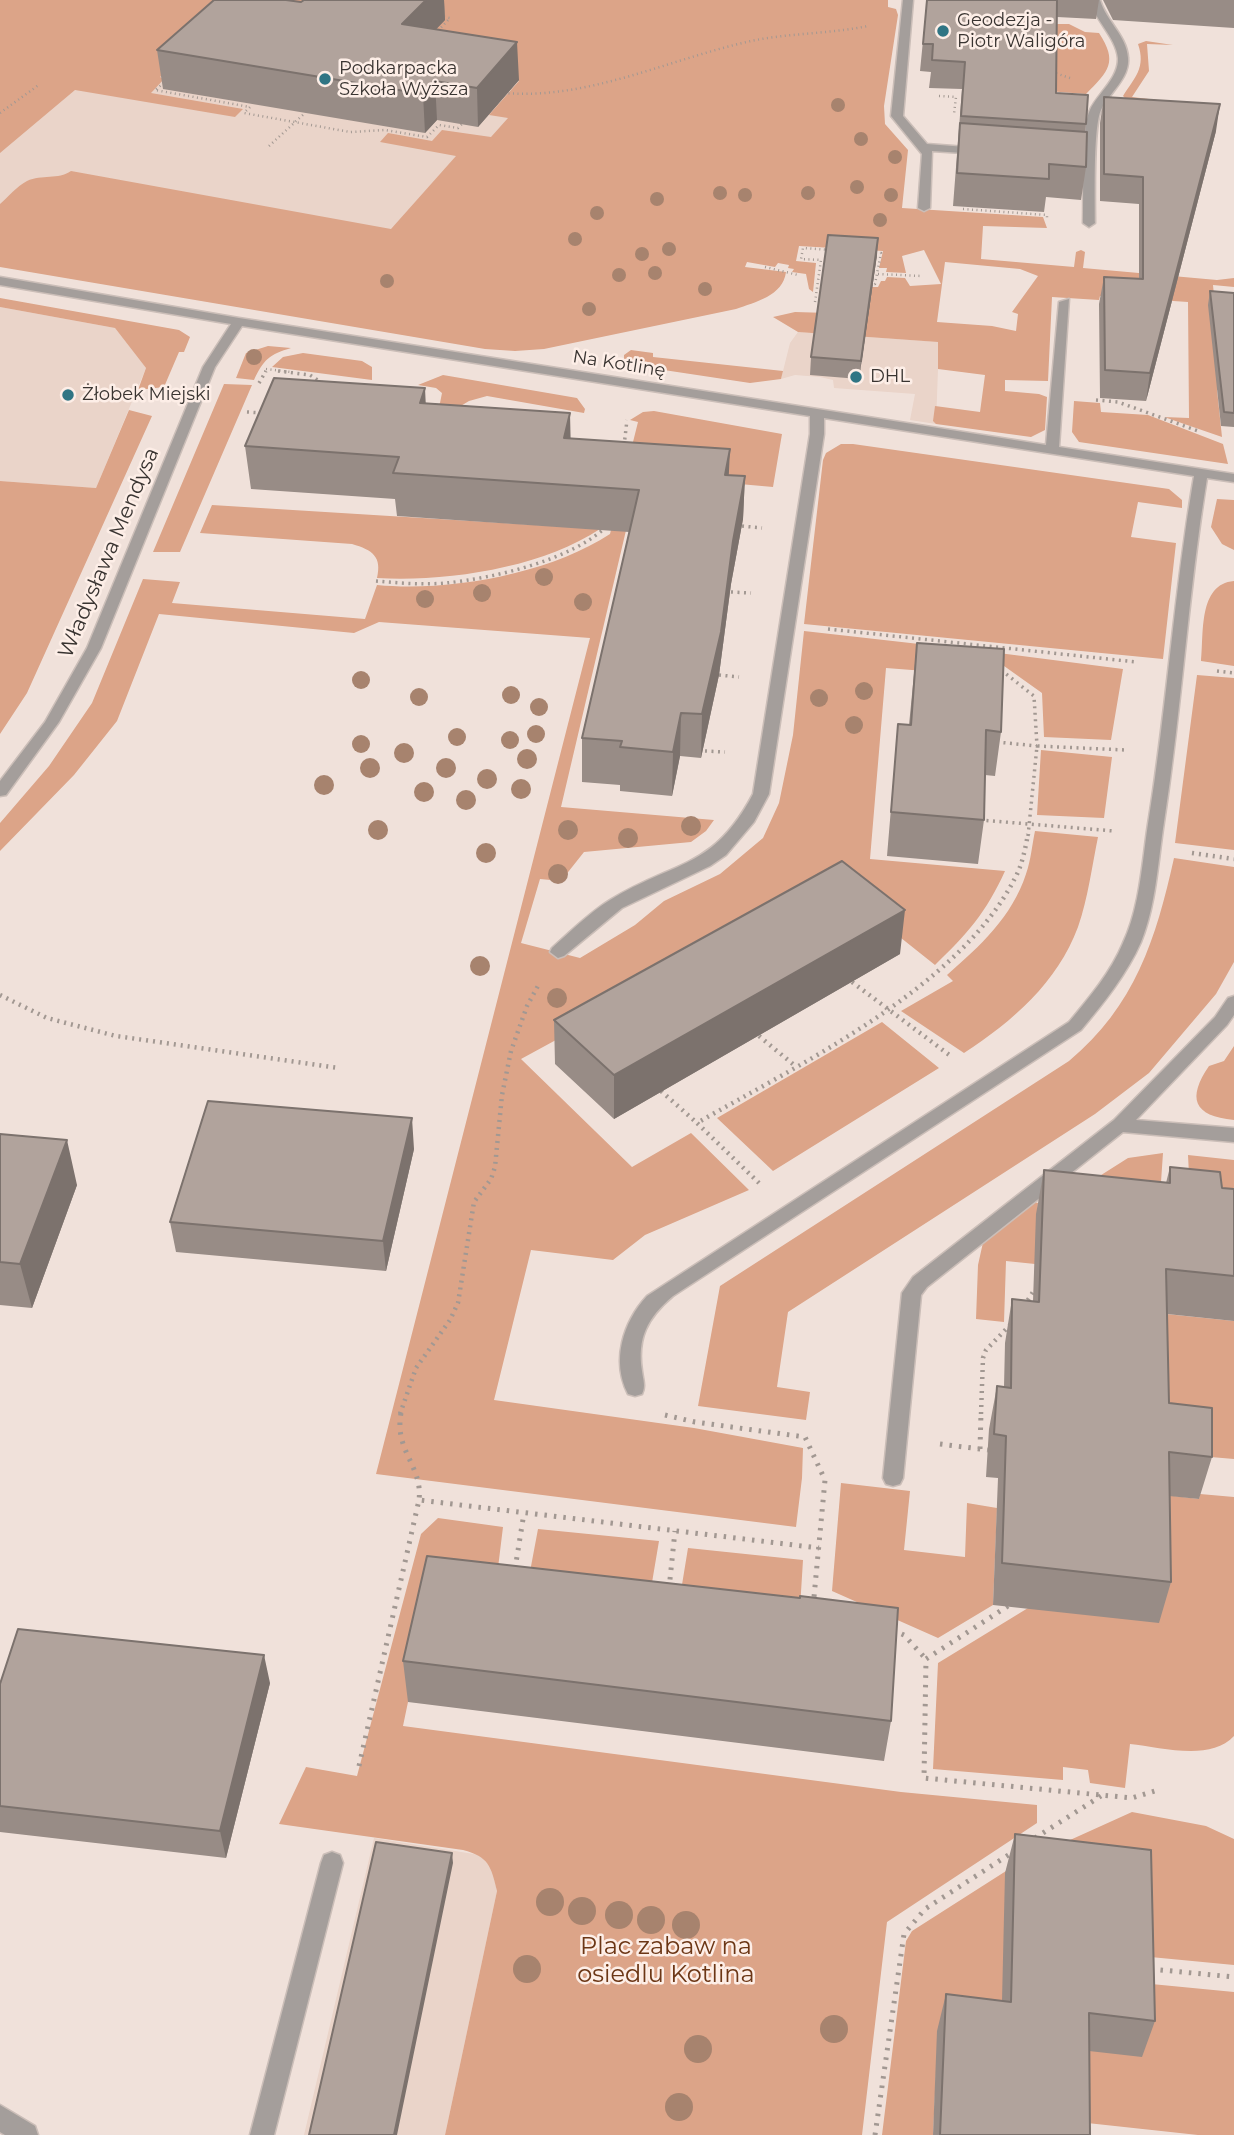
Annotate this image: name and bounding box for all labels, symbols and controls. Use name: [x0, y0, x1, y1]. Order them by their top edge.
place label: Geodezja - Piotr Waligóra: [957, 10, 1085, 52]
marker: Geodezja - Piotr Waligóra: [935, 23, 951, 39]
place label: Podkarpacka Szkoła Wyższa: [339, 58, 469, 100]
marker: Podkarpacka Szkoła Wyższa: [317, 71, 333, 87]
street label: Na Kotlinę: [571, 346, 667, 382]
place label: DHL: [870, 366, 910, 388]
marker: DHL: [848, 369, 864, 385]
place label: Żłobek Miejski: [82, 384, 211, 406]
marker: Żłobek Miejski: [60, 387, 76, 403]
street label: Władysława Mendysa: [53, 444, 165, 662]
park label: Plac zabaw na osiedlu Kotlina: [577, 1933, 755, 1989]

